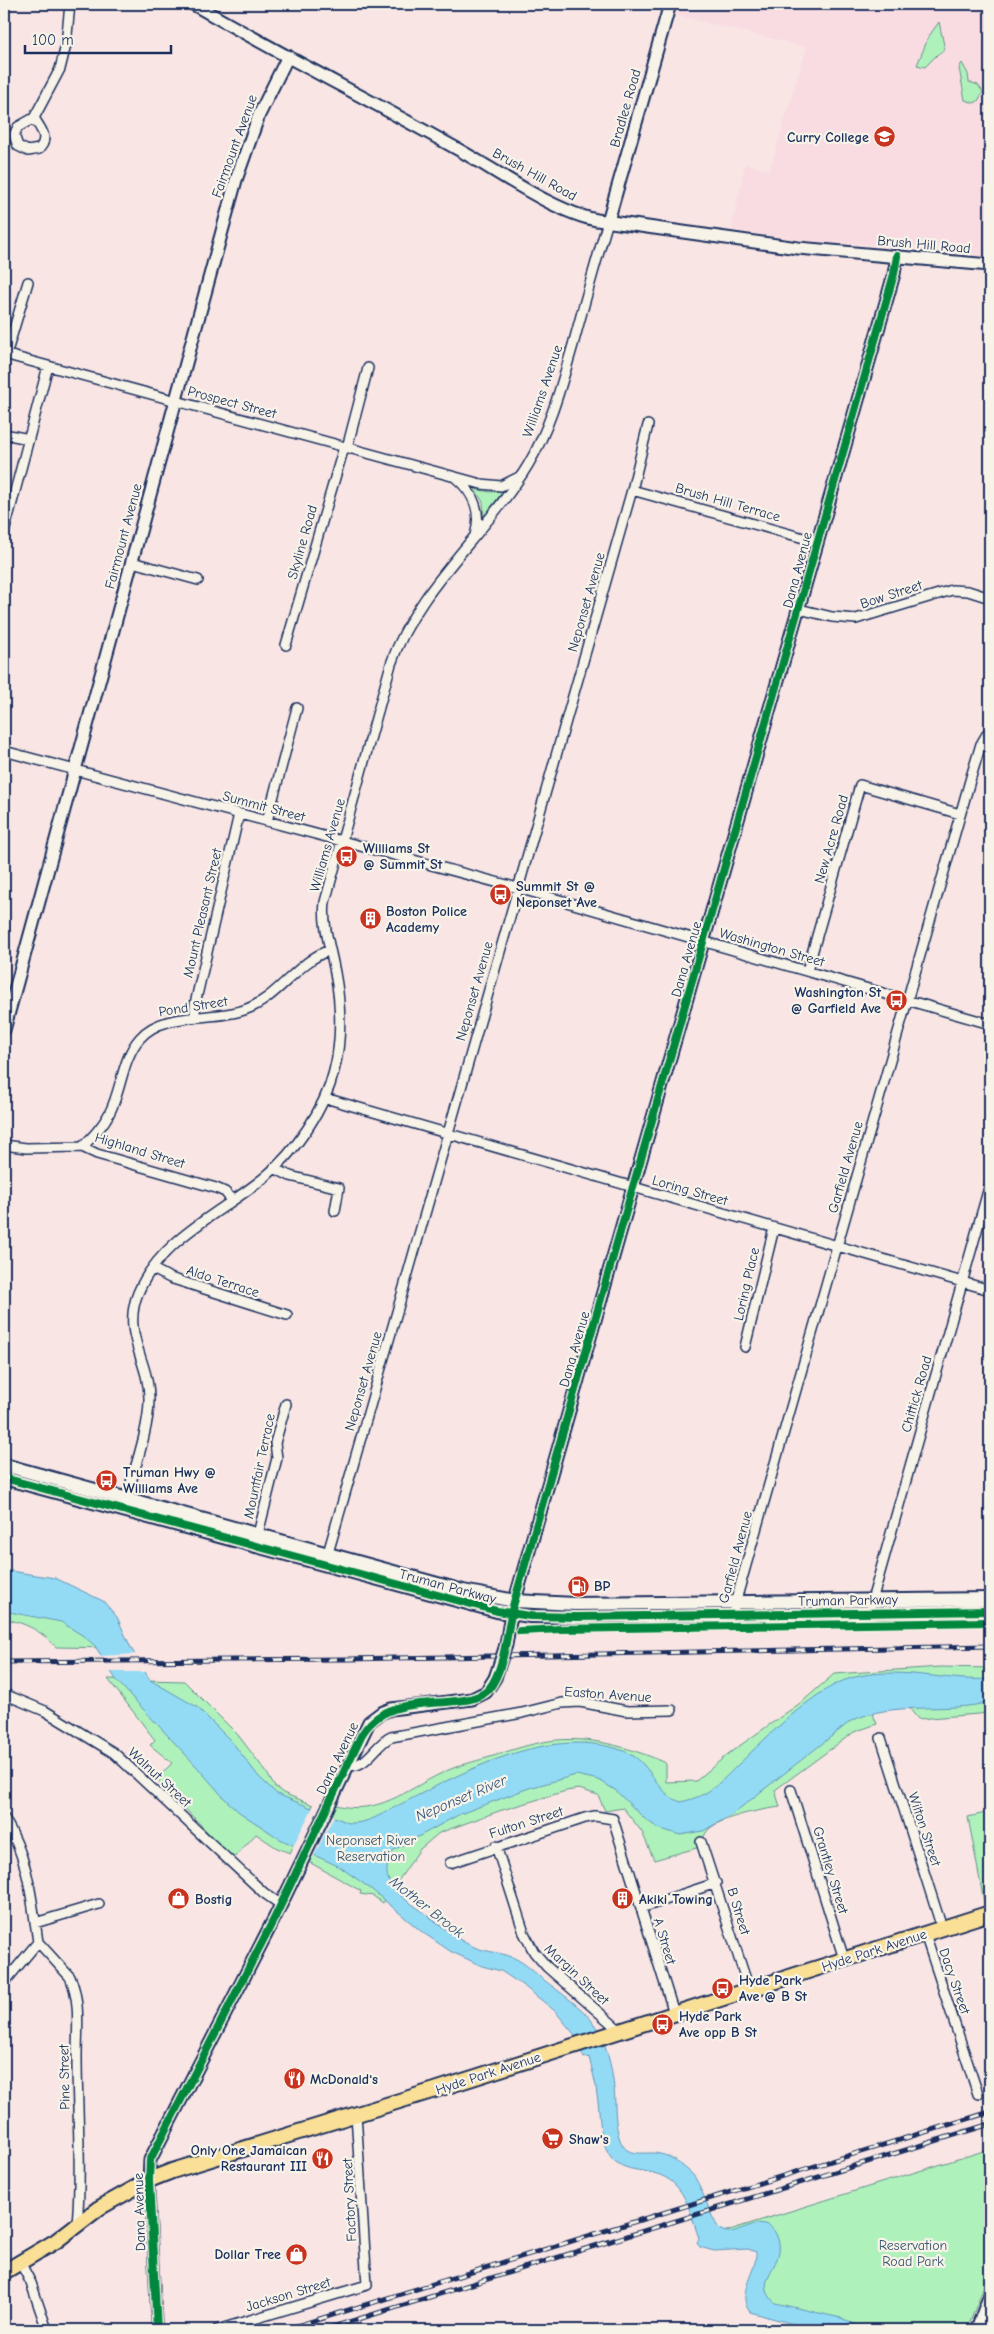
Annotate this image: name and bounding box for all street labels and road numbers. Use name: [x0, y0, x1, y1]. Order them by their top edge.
street label: Bradlee Road: [606, 67, 645, 149]
street label: Fairmount Avenue: [208, 92, 261, 200]
street label: Brush Hill Road: [490, 144, 580, 205]
street label: Brush Hill Road: [877, 232, 971, 257]
street label: Williams Avenue: [519, 343, 566, 440]
street label: Prospect Street: [186, 382, 279, 423]
street label: Brush Hill Terrace: [673, 479, 782, 526]
street label: Fairmount Avenue: [101, 482, 146, 591]
street label: Skyline Road: [284, 503, 321, 581]
street label: Dana Avenue: [779, 530, 816, 610]
street label: Neponset Avenue: [564, 550, 609, 654]
street label: Bow Street: [858, 576, 925, 612]
street label: Summit Street: [221, 787, 308, 826]
street label: New Acre Road: [811, 793, 852, 885]
street label: Williams Avenue: [306, 796, 349, 894]
street label: Mount Pleasant Street: [179, 846, 226, 980]
street label: Dana Avenue: [668, 919, 705, 999]
street label: Washington Street: [717, 924, 827, 971]
street label: Neponset Avenue: [452, 939, 497, 1043]
street label: Pond Street: [157, 993, 230, 1020]
street label: Garfield Avenue: [824, 1119, 867, 1215]
street label: Highland Street: [93, 1129, 188, 1173]
street label: Loring Street: [650, 1172, 731, 1210]
street label: Loring Place: [730, 1246, 763, 1322]
street label: Aldo Terrace: [184, 1262, 261, 1301]
street label: Dana Avenue: [556, 1309, 593, 1389]
street label: Neponset Avenue: [341, 1329, 386, 1433]
street label: Chittick Road: [897, 1354, 936, 1434]
street label: Mountfair Terrace: [240, 1412, 279, 1520]
street label: Garfield Avenue: [715, 1509, 756, 1605]
street label: Truman Parkway: [398, 1565, 499, 1608]
street label: Truman Parkway: [798, 1591, 899, 1610]
street label: Easton Avenue: [564, 1683, 652, 1706]
street label: Dana Avenue: [313, 1719, 362, 1797]
street label: Walnut Street: [125, 1744, 195, 1812]
street label: Wilton Street: [905, 1790, 945, 1869]
street label: Fulton Street: [487, 1802, 566, 1842]
street label: Grantley Street: [809, 1824, 852, 1917]
street label: B Street: [723, 1886, 754, 1938]
street label: A Street: [649, 1916, 680, 1967]
street label: Hyde Park Avenue: [820, 1925, 929, 1975]
street label: Margin Street: [541, 1940, 613, 2009]
street label: Dacy Street: [935, 1946, 974, 2017]
street label: Pine Street: [55, 2043, 74, 2110]
street label: Hyde Park Avenue: [434, 2048, 543, 2098]
street label: Factory Street: [339, 2157, 360, 2242]
street label: Dana Avenue: [130, 2173, 149, 2251]
street label: Jackson Street: [244, 2273, 334, 2315]

